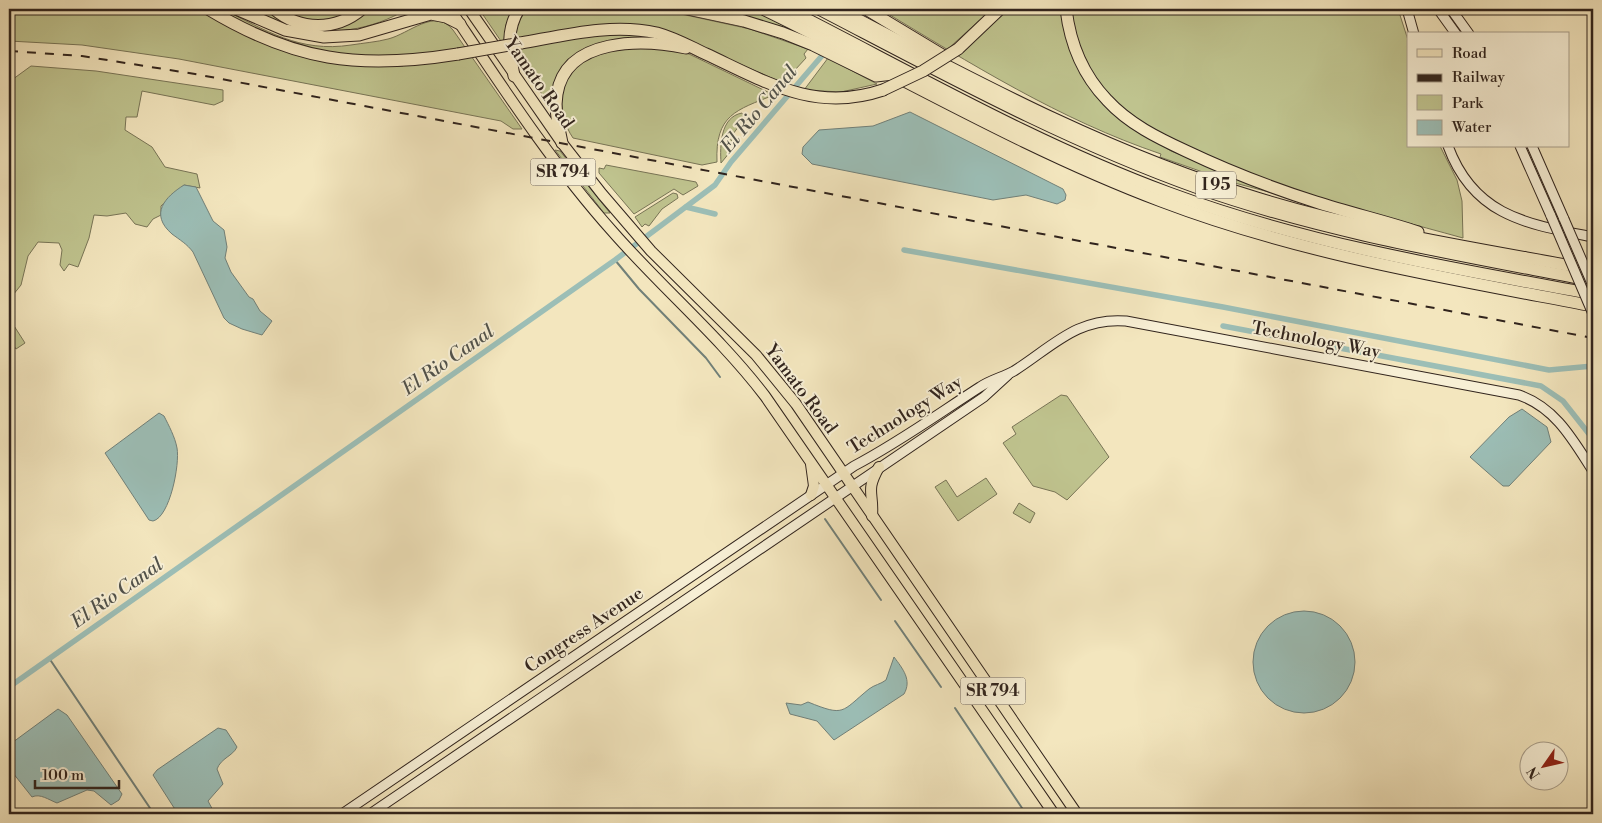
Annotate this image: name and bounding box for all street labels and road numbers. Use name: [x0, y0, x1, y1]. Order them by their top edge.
street label: Yamato Road: [498, 32, 579, 134]
road number: SR 794: [530, 158, 596, 186]
road number: I 95: [1196, 172, 1236, 198]
street label: Technology Way: [1250, 316, 1383, 364]
street label: Yamato Road: [759, 339, 843, 439]
street label: Technology Way: [843, 370, 967, 459]
street label: Congress Avenue: [520, 582, 648, 678]
road number: SR 794: [960, 678, 1026, 704]

